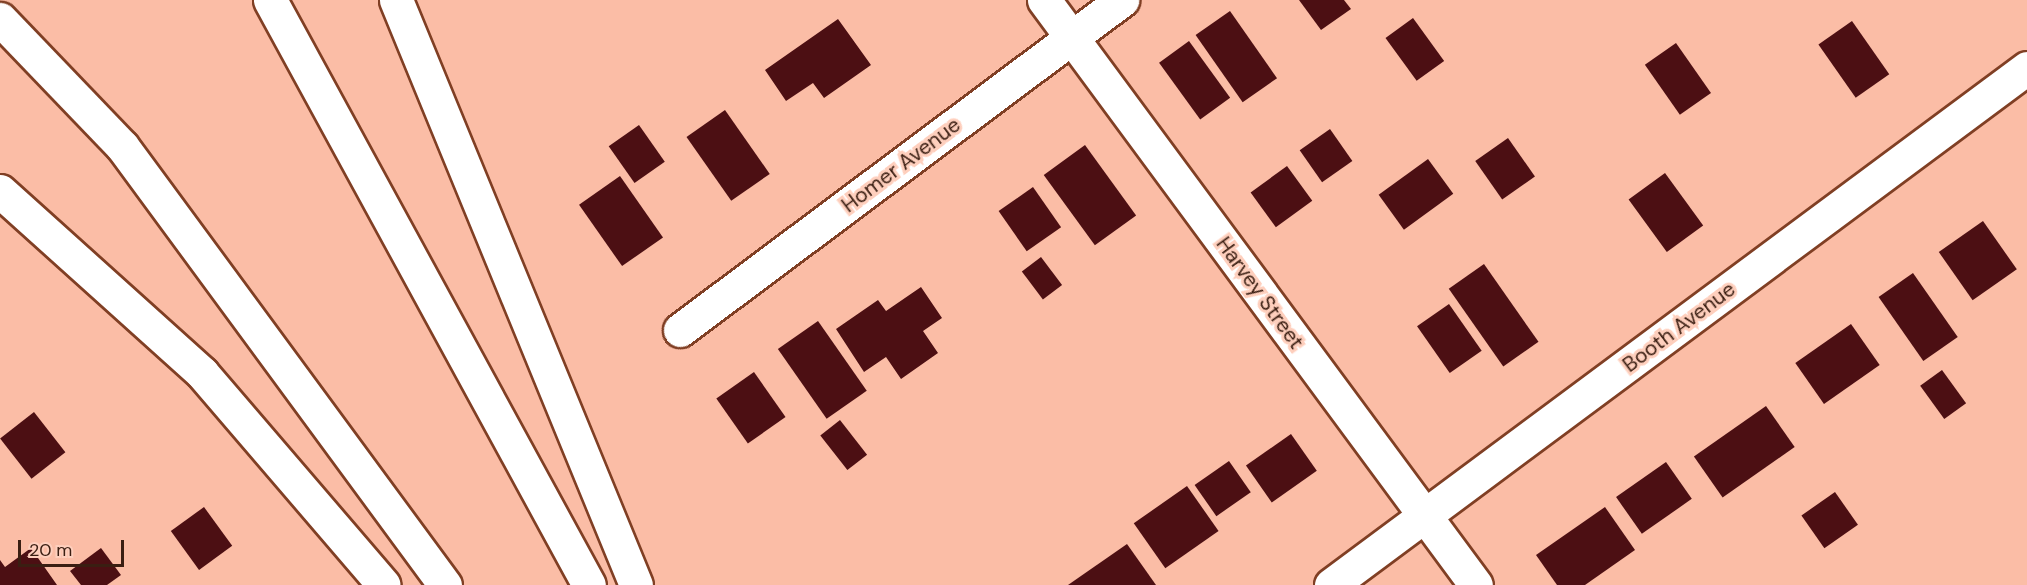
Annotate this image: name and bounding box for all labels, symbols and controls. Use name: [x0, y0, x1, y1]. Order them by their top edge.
street label: Homer Avenue: [837, 112, 965, 218]
street label: Harvey Street: [1211, 232, 1309, 354]
street label: Booth Avenue: [1618, 276, 1740, 378]
scale bar: [21, 528, 128, 566]
text: 20 m: [29, 538, 72, 562]

